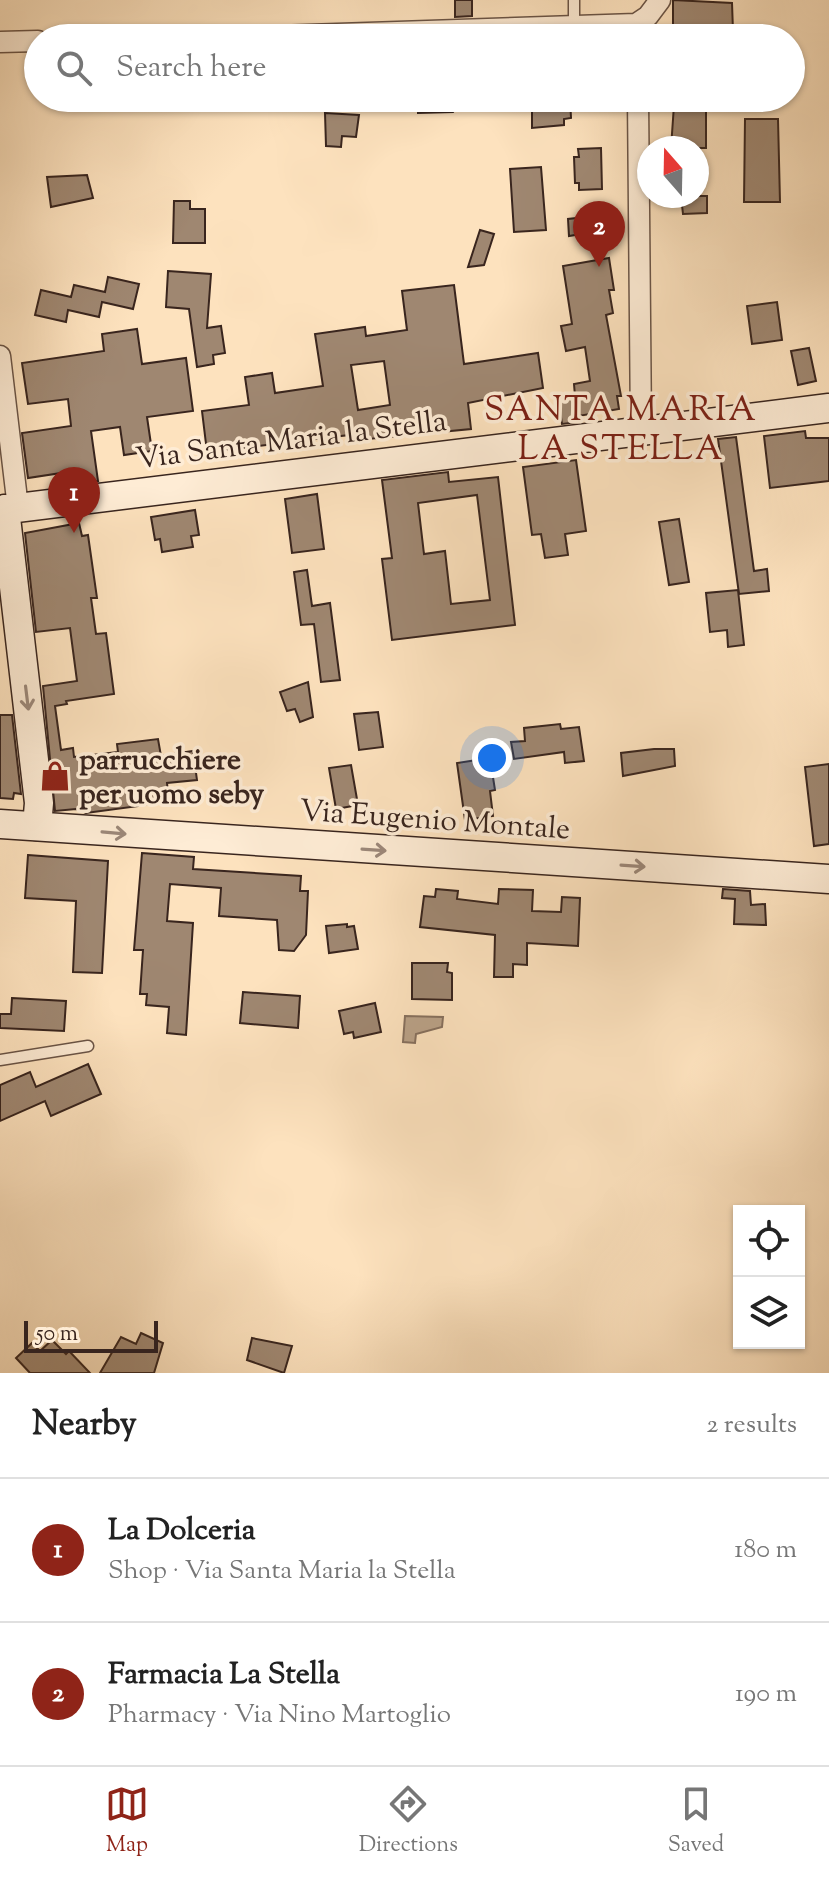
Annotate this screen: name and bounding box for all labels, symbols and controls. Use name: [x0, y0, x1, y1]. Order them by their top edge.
search box: [24, 24, 805, 112]
icon: search: [52, 46, 96, 90]
text: Search here: [116, 47, 266, 90]
north arrow: [637, 136, 709, 208]
pin: 2: [573, 201, 625, 267]
district label: SANTA MARIA LA STELLA: [484, 387, 758, 475]
street label: Via Santa Maria la Stella: [133, 401, 449, 482]
pin: 1: [48, 467, 100, 533]
one-way arrow: [20, 684, 35, 711]
your location: [472, 738, 512, 778]
place label: parrucchiere per uomo seby: [79, 740, 264, 817]
shop icon: parrucchiere per uomo seby: [38, 759, 72, 793]
street label: Via Eugenio Montale: [298, 791, 572, 852]
one-way arrow: [100, 826, 127, 841]
one-way arrow: [360, 843, 387, 858]
one-way arrow: [619, 859, 646, 874]
map controls: [733, 1205, 805, 1349]
button: locate: [733, 1205, 805, 1277]
button: layers: [733, 1277, 805, 1349]
scale bar: [24, 1317, 158, 1353]
text: 50 m: [36, 1319, 78, 1351]
text: Nearby: [32, 1401, 137, 1450]
text: 2 results: [706, 1407, 797, 1444]
text: La Dolceria: [108, 1510, 256, 1553]
text: 1: [54, 1532, 62, 1569]
text: 180 m: [734, 1532, 797, 1569]
text: Shop · Via Santa Maria la Stella: [108, 1553, 456, 1590]
text: Farmacia La Stella: [108, 1654, 340, 1697]
text: 2: [52, 1676, 64, 1713]
text: 190 m: [735, 1676, 797, 1713]
text: Pharmacy · Via Nino Martoglio: [108, 1697, 451, 1734]
tab: Map: [105, 1782, 149, 1862]
tab: Directions: [359, 1782, 458, 1862]
tab: Saved: [668, 1782, 724, 1862]

